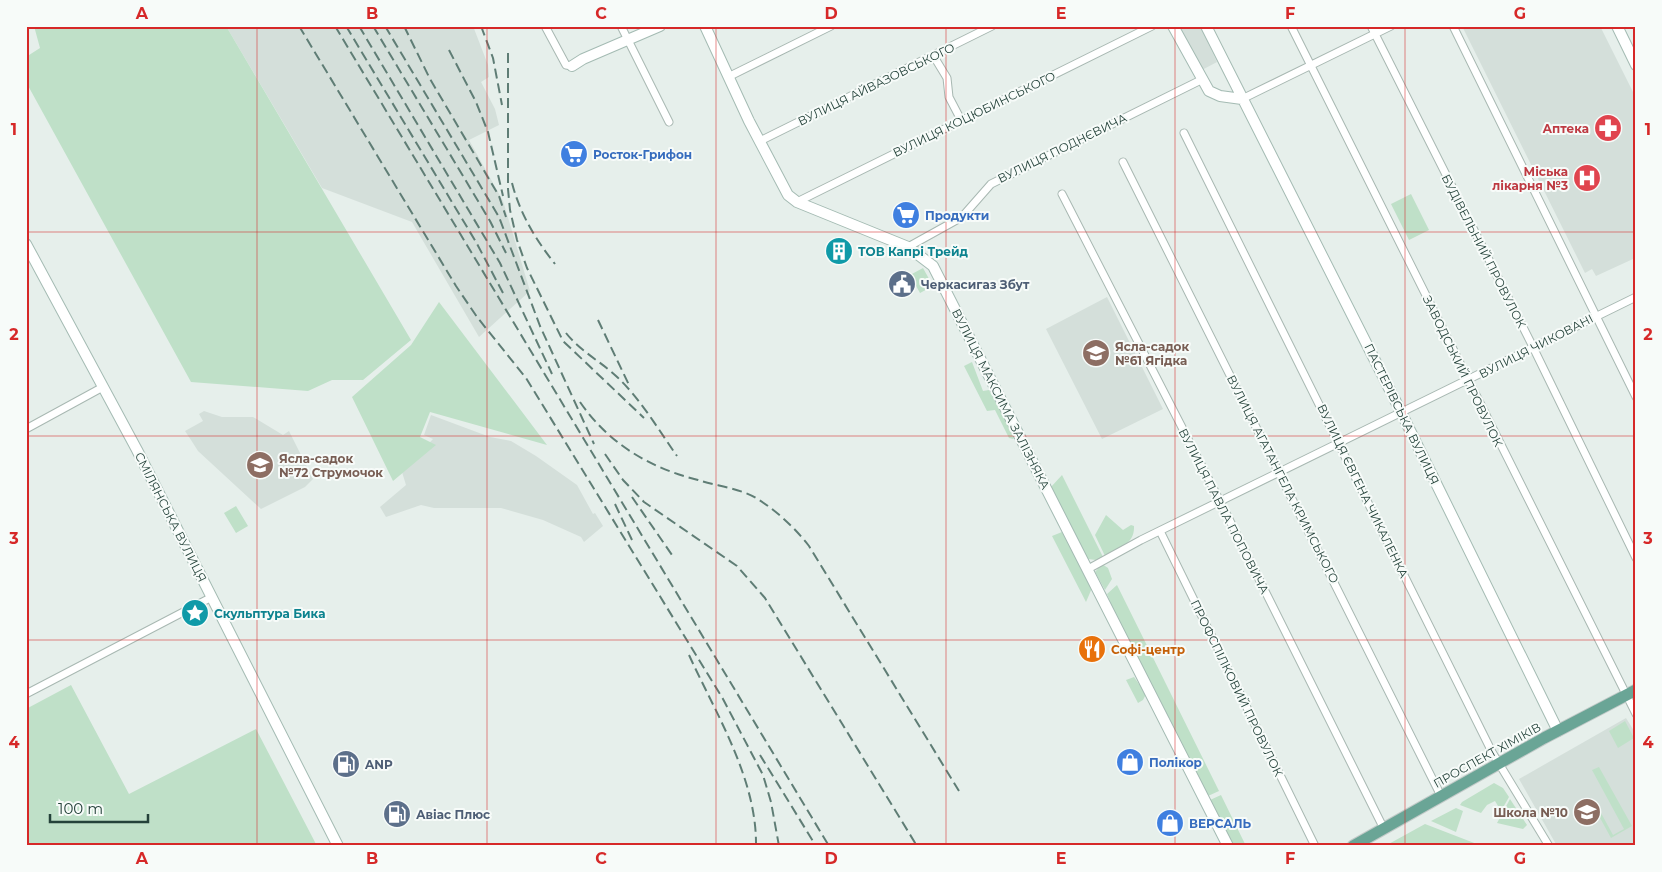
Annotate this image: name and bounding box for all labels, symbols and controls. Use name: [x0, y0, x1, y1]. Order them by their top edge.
text: A: [135, 4, 149, 23]
text: B: [366, 4, 378, 23]
text: C: [595, 4, 607, 23]
text: D: [824, 4, 838, 23]
text: E: [1056, 4, 1066, 23]
text: F: [1285, 4, 1295, 23]
text: G: [1514, 4, 1526, 23]
street label: ВУЛИЦЯ АЙВАЗОВСЬКОГО: [795, 39, 957, 129]
street label: ВУЛИЦЯ КОЦЮБИНСЬКОГО: [890, 68, 1058, 160]
street label: ВУЛИЦЯ ПОДНЄВИЧА: [995, 110, 1129, 186]
pharmacy icon: Аптека: [1593, 113, 1623, 143]
text: 1: [11, 120, 17, 139]
text: 1: [1645, 120, 1651, 139]
place label: Аптека: [1542, 121, 1589, 136]
supermarket icon: Росток-Грифон: [559, 139, 589, 169]
place label: Росток-Грифон: [593, 147, 692, 162]
hospital icon: Міська лікарня №3: [1572, 163, 1602, 193]
place label: Міська лікарня №3: [1492, 164, 1568, 193]
street label: БУДІВЕЛЬНИЙ ПРОВУЛОК: [1439, 172, 1530, 331]
supermarket icon: Продукти: [891, 200, 921, 230]
place label: Продукти: [925, 208, 989, 223]
building icon: ТОВ Капрі Трейд: [824, 236, 854, 266]
place label: ТОВ Капрі Трейд: [858, 244, 968, 259]
public building icon: Черкасигаз Збут: [887, 269, 917, 299]
place label: Черкасигаз Збут: [921, 277, 1030, 292]
street label: ЗАВОДСЬКИЙ ПРОВУЛОК: [1420, 293, 1506, 450]
street label: ВУЛИЦЯ МАКСИМА ЗАЛІЗНЯКА: [949, 306, 1053, 492]
street label: ВУЛИЦЯ ЧИКОВАНІ: [1476, 311, 1596, 381]
text: 2: [9, 325, 19, 344]
text: 2: [1643, 325, 1653, 344]
school or university icon: Ясла-садок №61 Ягідка: [1081, 338, 1111, 368]
place label: Ясла-садок №61 Ягідка: [1115, 339, 1189, 368]
street label: ПАСТЕРІВСЬКА ВУЛИЦЯ: [1361, 341, 1443, 487]
street label: ВУЛИЦЯ АГАТАНГЕЛА КРИМСЬКОГО: [1224, 372, 1342, 586]
street label: ВУЛИЦЯ ЄВГЕНА ЧИКАЛЕНКА: [1314, 402, 1412, 580]
street label: ВУЛИЦЯ ПАВЛА ПОПОВИЧА: [1176, 426, 1272, 596]
street label: СМІЛЯНСЬКА ВУЛИЦЯ: [132, 450, 210, 584]
school or university icon: Ясла-садок №72 Струмочок: [245, 450, 275, 480]
place label: Ясла-садок №72 Струмочок: [279, 451, 383, 480]
text: 3: [8, 529, 19, 548]
text: 3: [1642, 529, 1653, 548]
street label: ПРОФСПІЛКОВИЙ ПРОВУЛОК: [1188, 597, 1287, 779]
place icon: Cкульптура Бика: [180, 598, 210, 628]
place label: Cкульптура Бика: [214, 606, 325, 621]
restaurant icon: Софі-центр: [1077, 634, 1107, 664]
place label: Софі-центр: [1111, 642, 1185, 657]
street label: ПРОСПЕКТ ХІМІКІВ: [1431, 719, 1543, 791]
text: 4: [8, 733, 20, 752]
text: 4: [1642, 733, 1654, 752]
shop icon: Полікор: [1115, 747, 1145, 777]
fuel station icon: ANP: [331, 749, 361, 779]
place label: Полікор: [1149, 755, 1202, 770]
place label: ANP: [364, 757, 393, 772]
scale bar: [50, 792, 148, 824]
school or university icon: Школа №10: [1572, 797, 1602, 827]
text: 100 m: [58, 799, 103, 818]
fuel station icon: Авіас Плюс: [382, 799, 412, 829]
place label: Школа №10: [1493, 805, 1568, 820]
place label: Авіас Плюс: [416, 807, 490, 822]
shop icon: ВЕРСАЛЬ: [1155, 808, 1185, 838]
place label: ВЕРСАЛЬ: [1189, 816, 1251, 831]
text: A: [135, 849, 149, 868]
text: B: [366, 849, 378, 868]
text: C: [595, 849, 607, 868]
text: D: [824, 849, 838, 868]
text: E: [1056, 849, 1066, 868]
text: F: [1285, 849, 1295, 868]
text: G: [1514, 849, 1526, 868]

